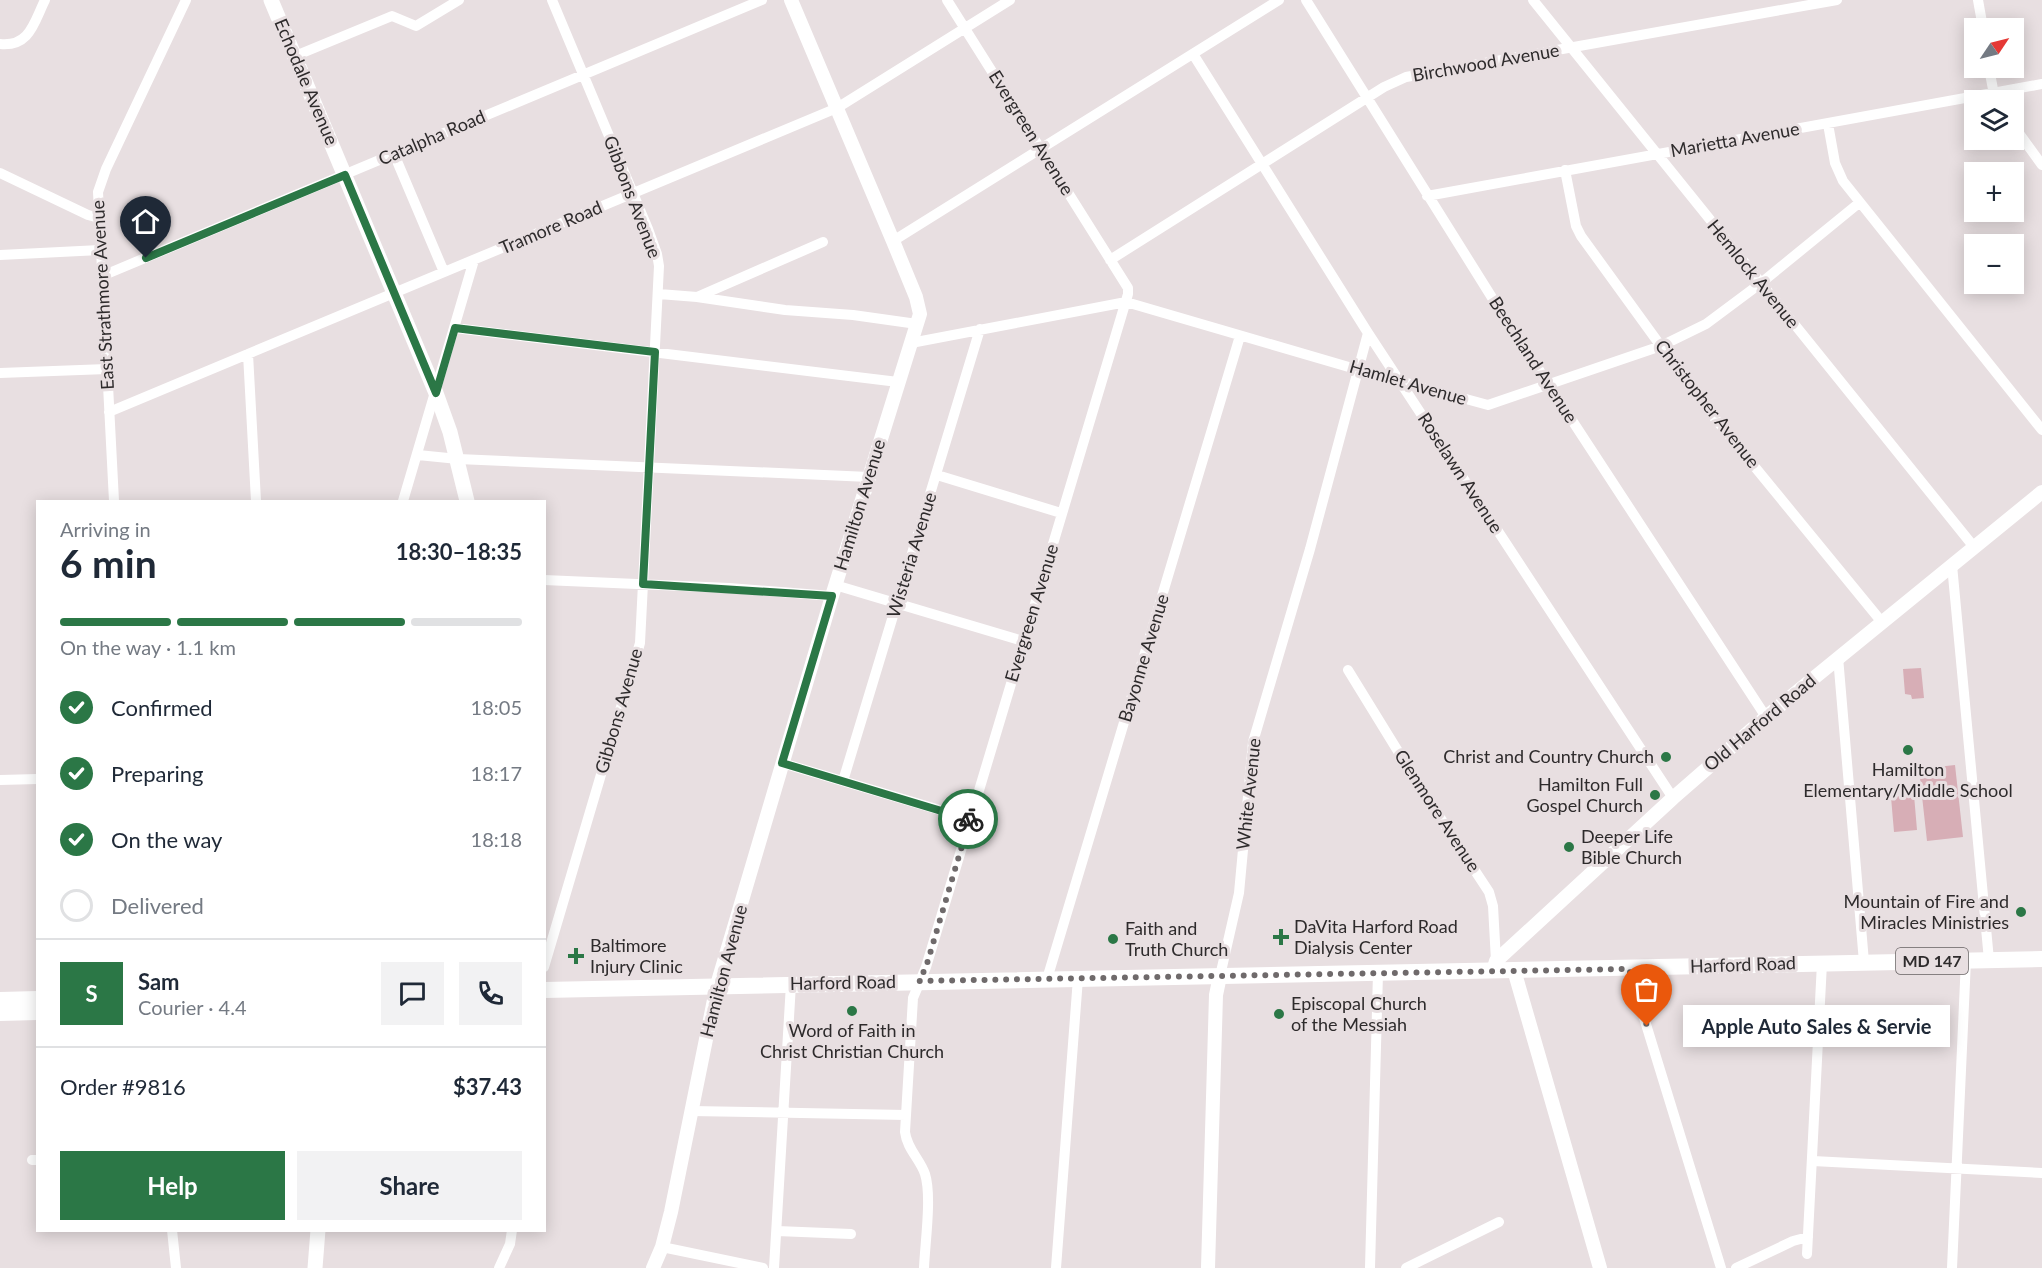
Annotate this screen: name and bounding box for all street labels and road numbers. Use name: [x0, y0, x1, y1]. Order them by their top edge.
street label: Echodale Avenue: [270, 15, 343, 148]
street label: Birchwood Avenue: [1411, 38, 1561, 86]
street label: Evergreen Avenue: [985, 66, 1079, 199]
street label: Catalpha Road: [375, 105, 488, 170]
street label: Marietta Avenue: [1669, 117, 1801, 161]
street label: Gibbons Avenue: [600, 132, 666, 261]
street label: Tramore Road: [496, 196, 605, 259]
street label: East Strathmore Avenue: [86, 200, 118, 390]
street label: Hemlock Avenue: [1703, 215, 1804, 332]
street label: Beechland Avenue: [1485, 292, 1583, 427]
street label: Christopher Avenue: [1651, 335, 1765, 472]
street label: Hamlet Avenue: [1347, 355, 1469, 409]
street label: Roselawn Avenue: [1414, 408, 1508, 537]
street label: Hamilton Avenue: [829, 436, 889, 573]
street label: Wisteria Avenue: [882, 489, 941, 620]
street label: Evergreen Avenue: [1000, 541, 1062, 684]
street label: Bayonne Avenue: [1113, 591, 1173, 724]
street label: Gibbons Avenue: [590, 646, 646, 776]
street label: Old Harford Road: [1699, 669, 1820, 775]
street label: White Avenue: [1231, 737, 1265, 851]
street label: Glenmore Avenue: [1390, 745, 1486, 876]
street label: Hamilton Avenue: [695, 902, 751, 1039]
road number: MD 147: [1896, 948, 1968, 974]
street label: Harford Road: [1690, 951, 1796, 977]
street label: Harford Road: [790, 970, 896, 994]

